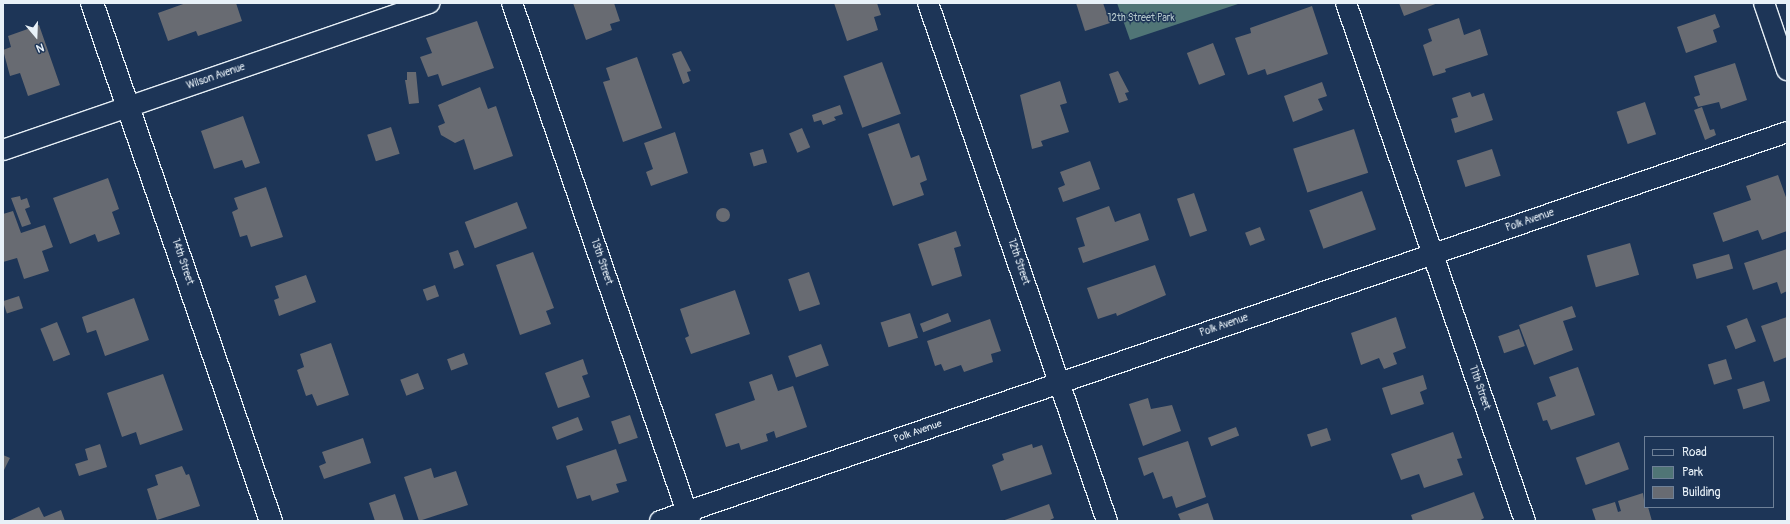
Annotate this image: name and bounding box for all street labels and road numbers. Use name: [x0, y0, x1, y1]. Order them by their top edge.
street label: Wilson Avenue: [185, 61, 247, 93]
street label: Polk Avenue: [1504, 207, 1556, 235]
street label: 14th Street: [169, 237, 195, 287]
street label: 13th Street: [588, 238, 614, 286]
street label: 12th Street: [1005, 238, 1031, 286]
street label: Polk Avenue: [1198, 312, 1250, 340]
street label: 11th Street: [1466, 364, 1492, 412]
street label: Polk Avenue: [892, 418, 944, 446]

